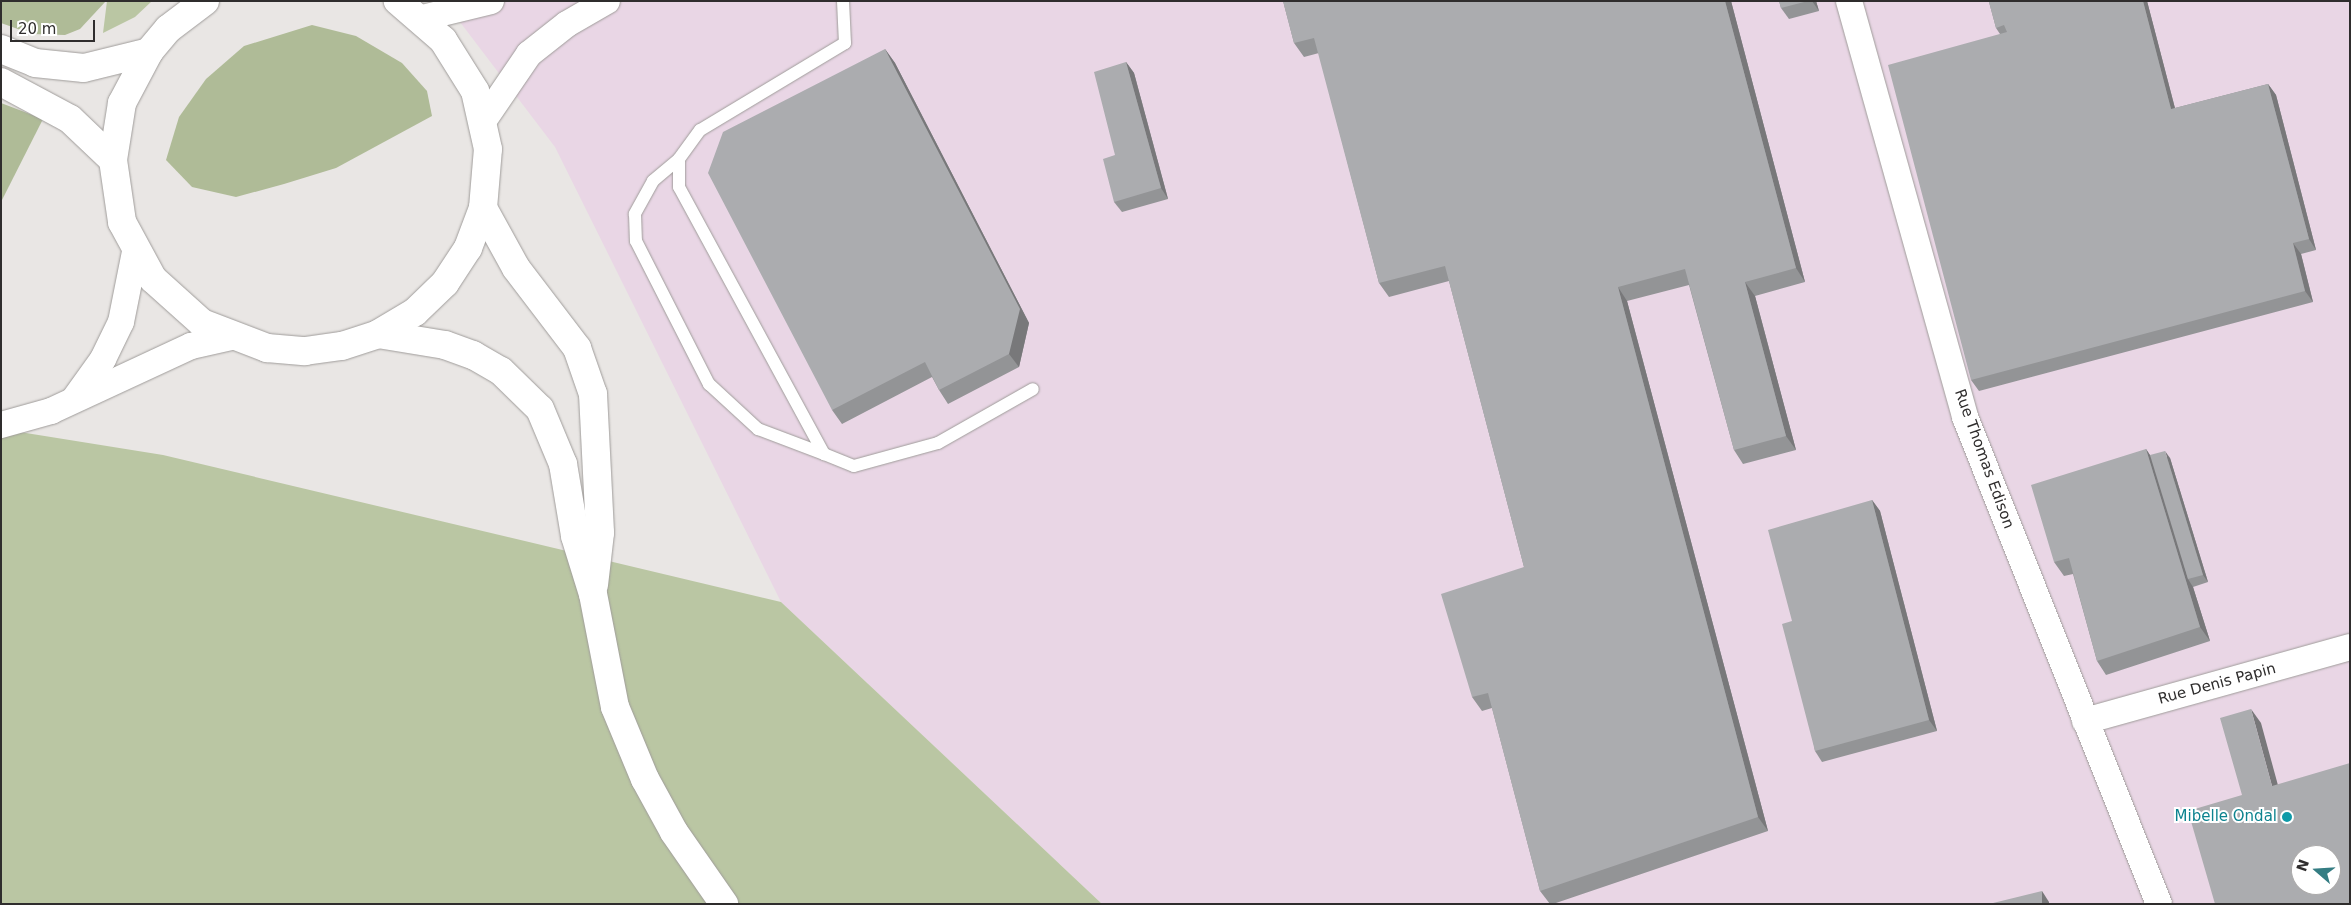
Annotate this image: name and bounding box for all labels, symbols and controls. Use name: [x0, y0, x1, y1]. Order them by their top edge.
scale bar: [12, 10, 98, 42]
text: 20 m: [18, 20, 56, 38]
street label: Rue Thomas Edison: [1950, 387, 2018, 531]
street label: Rue Denis Papin: [2156, 660, 2278, 708]
place label: Mibelle Ondal: [2175, 808, 2277, 826]
marker: Mibelle Ondal: [2281, 811, 2293, 823]
north arrow: [2291, 845, 2341, 895]
text: N: [2293, 857, 2312, 874]

